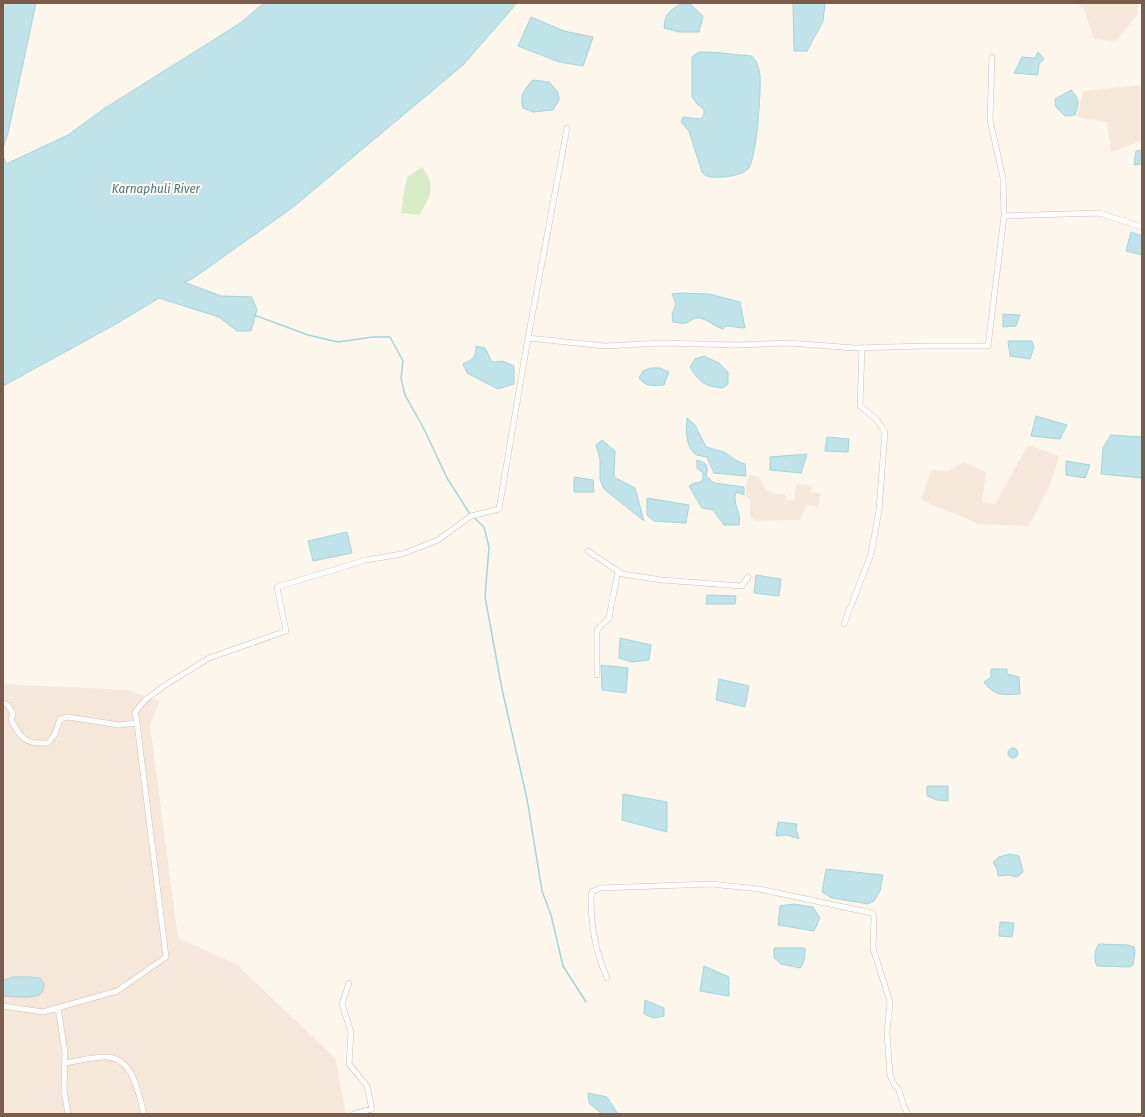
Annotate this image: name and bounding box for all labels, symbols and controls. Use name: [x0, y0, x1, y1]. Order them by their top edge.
water label: Karnaphuli River: [112, 181, 201, 196]

